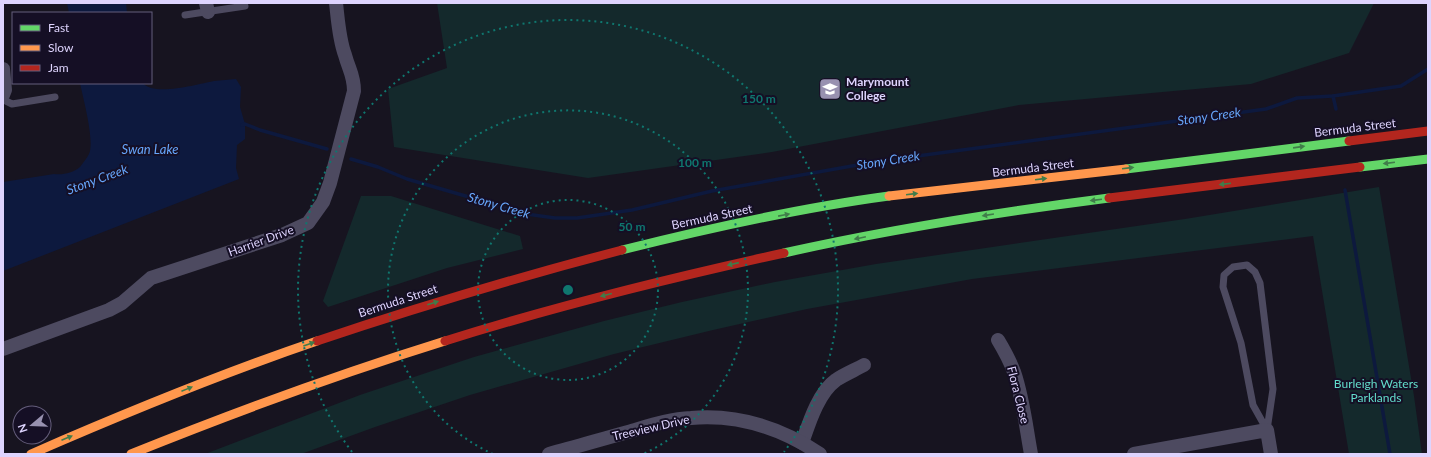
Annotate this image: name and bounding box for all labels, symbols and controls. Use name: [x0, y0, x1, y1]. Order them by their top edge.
legend: [12, 12, 152, 84]
text: Fast: [48, 20, 70, 35]
text: Slow: [48, 40, 74, 55]
text: Jam: [48, 60, 69, 75]
place label: Marymount College: [846, 74, 909, 103]
school or university icon: Marymount College: [817, 76, 843, 102]
text: 150 m: [742, 91, 776, 106]
water label: Stony Creek: [1176, 104, 1243, 128]
street label: Bermuda Street: [1313, 115, 1397, 140]
water label: Swan Lake: [122, 141, 178, 157]
one-way arrow: [1293, 144, 1305, 150]
water label: Stony Creek: [855, 147, 922, 173]
text: 100 m: [678, 155, 712, 170]
street label: Bermuda Street: [991, 155, 1075, 180]
water label: Stony Creek: [64, 160, 131, 197]
one-way arrow: [1383, 160, 1395, 166]
one-way arrow: [1122, 165, 1135, 171]
one-way arrow: [1035, 176, 1047, 182]
one-way arrow: [1219, 181, 1231, 187]
water label: Stony Creek: [466, 188, 533, 222]
one-way arrow: [906, 190, 918, 197]
one-way arrow: [1090, 197, 1102, 203]
street label: Bermuda Street: [670, 200, 754, 232]
one-way arrow: [778, 211, 790, 217]
one-way arrow: [982, 212, 994, 218]
text: 50 m: [619, 219, 645, 234]
street label: Harrier Drive: [226, 222, 296, 259]
one-way arrow: [854, 235, 866, 241]
one-way arrow: [726, 262, 739, 268]
street label: Bermuda Street: [356, 280, 440, 320]
centre of rings: [561, 283, 575, 297]
one-way arrow: [600, 292, 612, 298]
one-way arrow: [427, 300, 439, 306]
one-way arrow: [304, 340, 316, 346]
street label: Flora Close: [1004, 365, 1033, 425]
park label: Burleigh Waters Parklands: [1334, 376, 1418, 405]
one-way arrow: [182, 385, 194, 391]
north arrow: [12, 405, 52, 445]
street label: Treeview Drive: [611, 411, 691, 444]
text: N: [15, 422, 30, 435]
one-way arrow: [62, 435, 74, 441]

